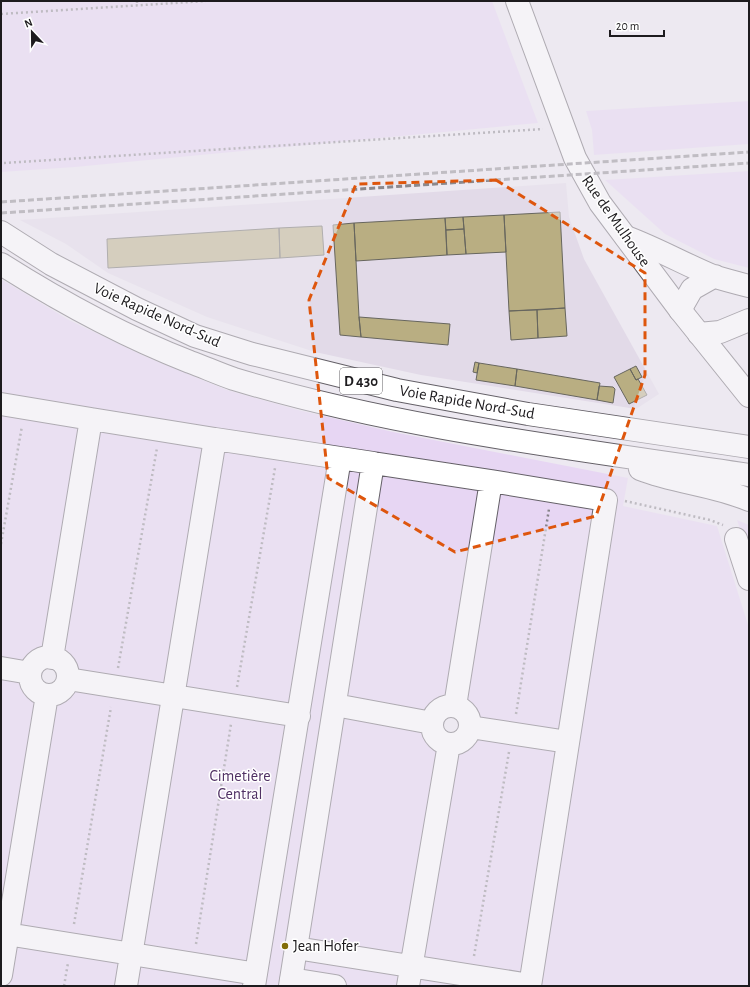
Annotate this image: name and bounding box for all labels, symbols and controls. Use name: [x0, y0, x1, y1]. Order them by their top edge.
north arrow: [12, 12, 52, 52]
scale bar: [610, 12, 664, 38]
text: N: [23, 17, 34, 30]
text: 20 m: [616, 20, 639, 32]
street label: Rue de Mulhouse: [579, 173, 653, 269]
street label: Voie Rapide Nord-Sud: [91, 280, 223, 350]
road number: D 430: [340, 368, 382, 394]
street label: Voie Rapide Nord-Sud: [398, 382, 536, 422]
park label: Cimetière Central: [209, 768, 271, 802]
place label: Jean Hofer: [293, 938, 359, 954]
marker: Jean Hofer: [280, 941, 290, 951]

